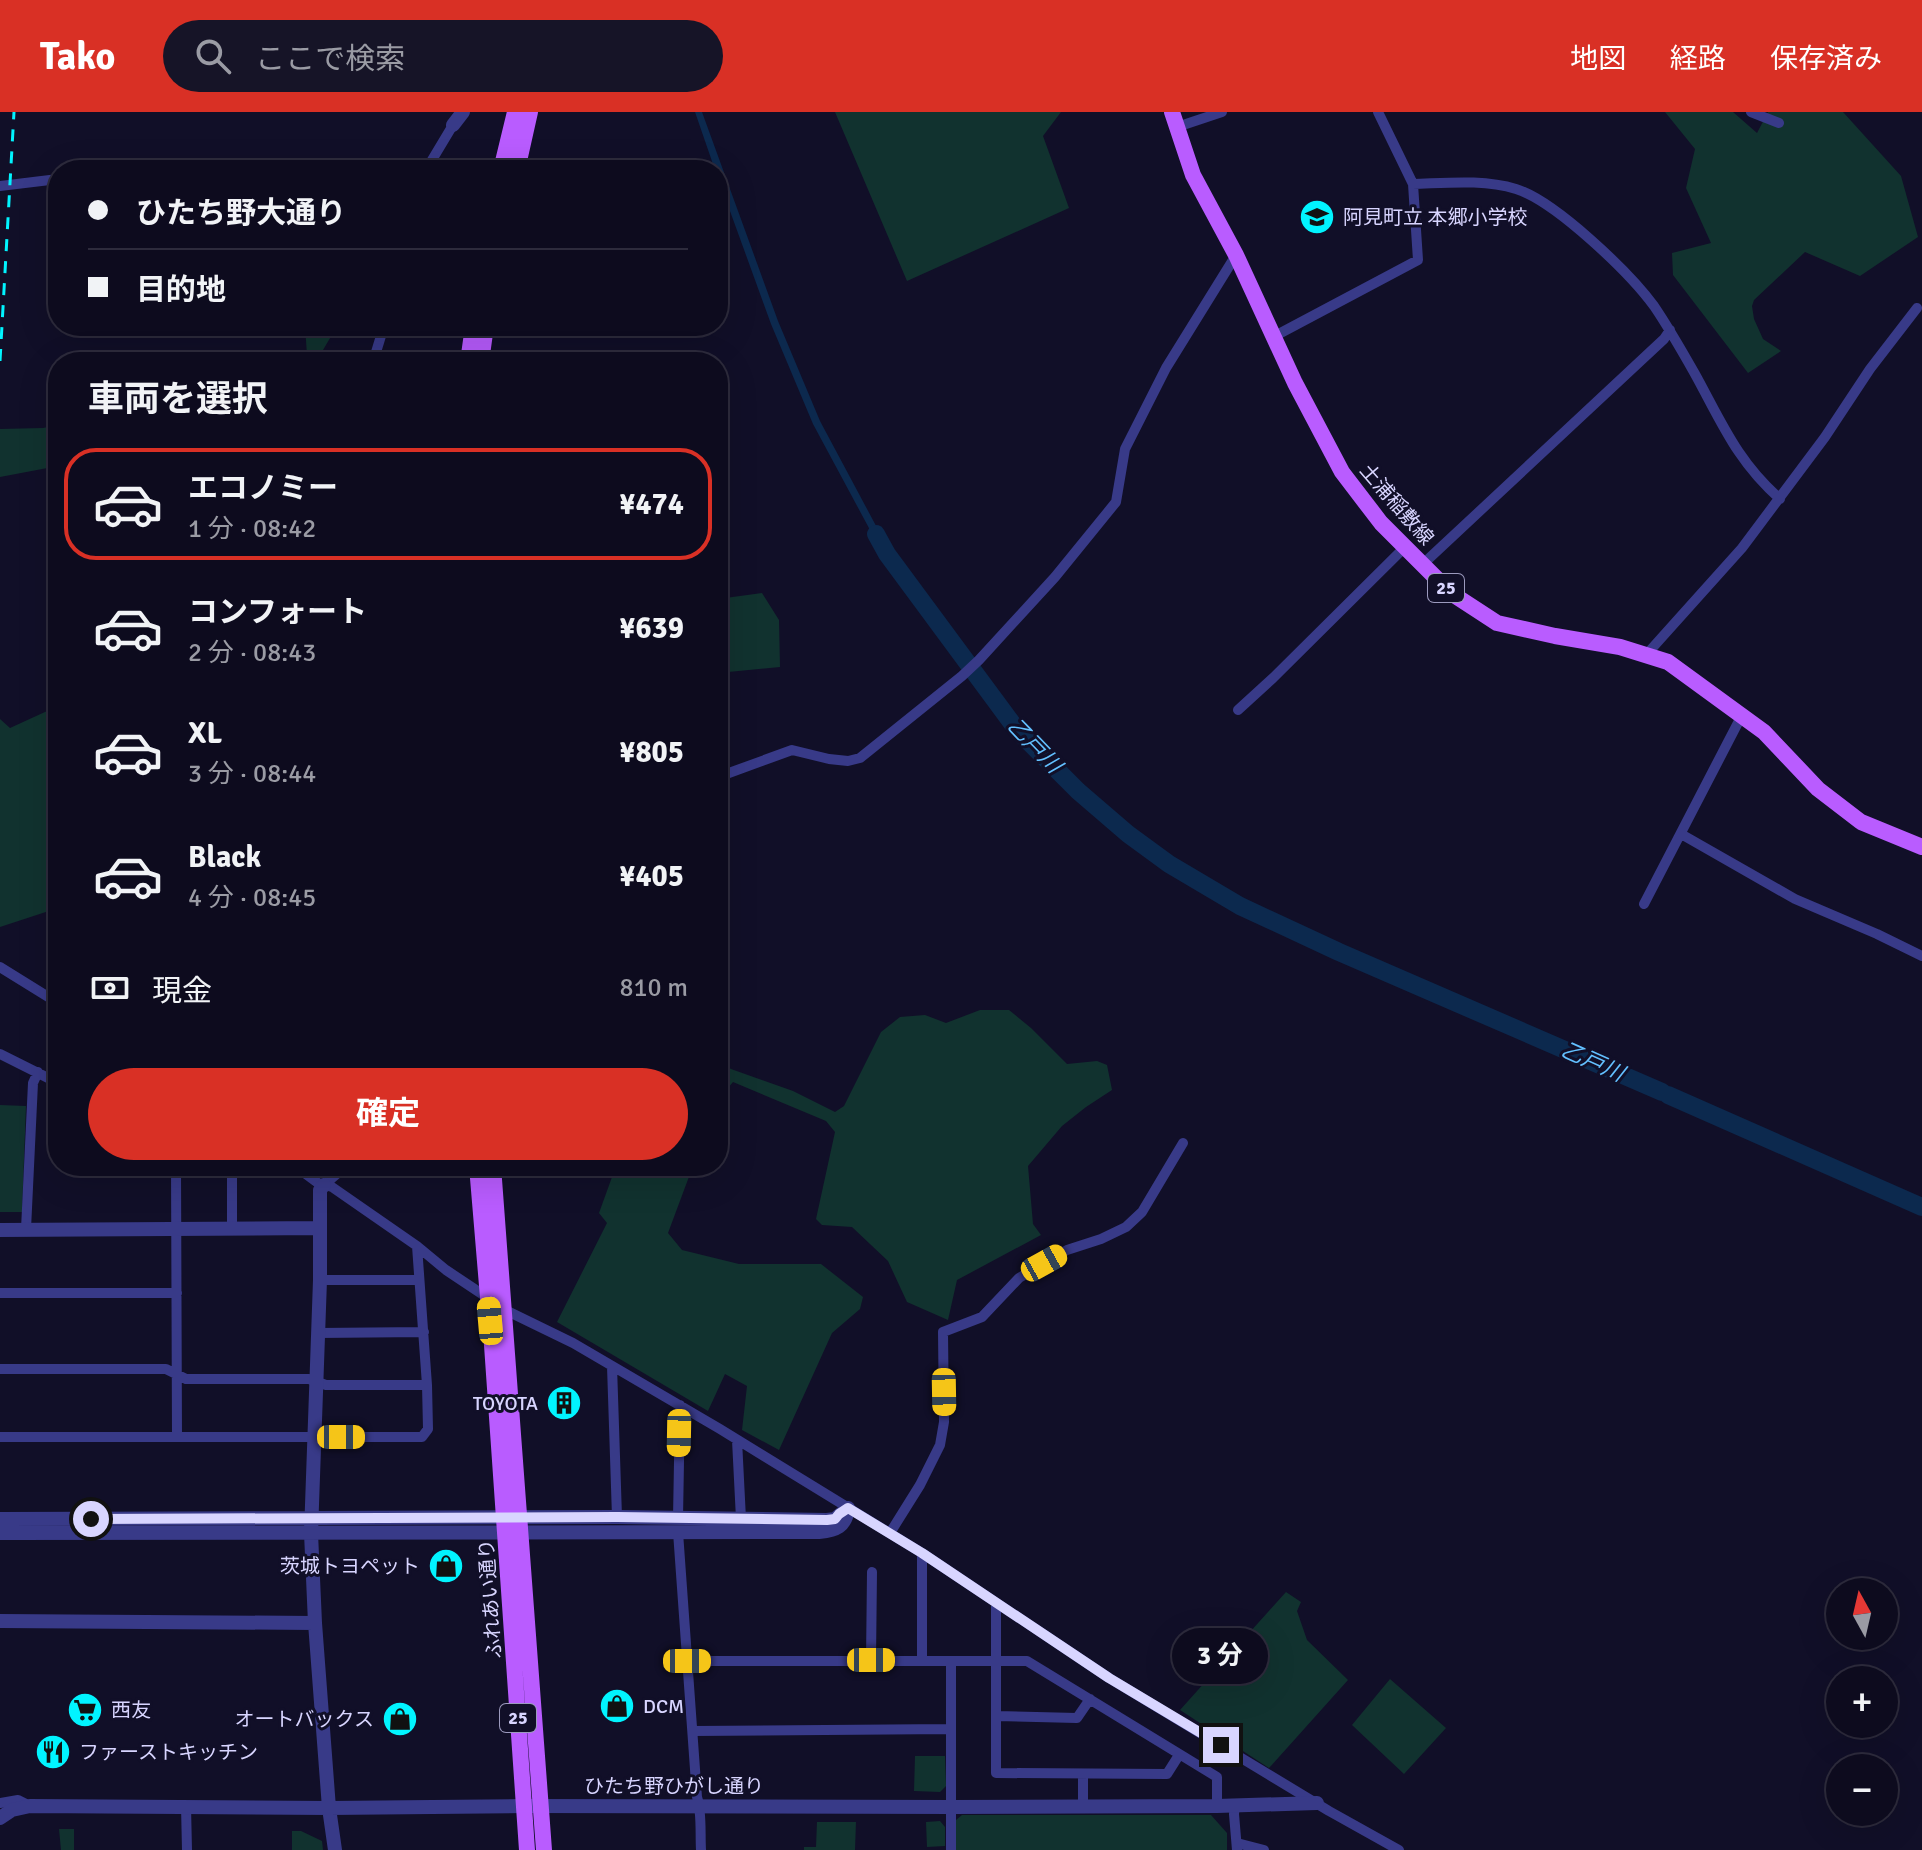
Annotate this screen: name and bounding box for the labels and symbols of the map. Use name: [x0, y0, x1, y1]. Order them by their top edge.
school or university icon: 阿見町立 本郷小学校: [1298, 198, 1336, 236]
place label: 阿見町立 本郷小学校: [1343, 205, 1527, 230]
street label: 土浦稲敷線: [1354, 458, 1439, 550]
road number: 25: [1428, 574, 1464, 602]
water label: 乙戸川: [1002, 712, 1069, 780]
water label: 乙戸川: [1557, 1036, 1630, 1088]
car: [1017, 1241, 1071, 1285]
car: [476, 1296, 504, 1346]
car: [932, 1368, 956, 1416]
building icon: TOYOTA: [545, 1384, 583, 1422]
place label: TOYOTA: [473, 1391, 538, 1416]
car: [667, 1409, 691, 1457]
car: [317, 1425, 365, 1449]
route start: [73, 1501, 109, 1537]
street label: ふれあい通り: [474, 1538, 507, 1660]
shop icon: 茨城トヨペット: [427, 1547, 465, 1585]
place label: 茨城トヨペット: [280, 1554, 420, 1579]
north arrow: [1826, 1578, 1898, 1650]
callout: 3 分: [1173, 1629, 1269, 1685]
car: [847, 1648, 895, 1672]
car: [663, 1649, 711, 1673]
shop icon: DCM: [598, 1687, 636, 1725]
supermarket icon: 西友: [66, 1691, 104, 1729]
place label: DCM: [643, 1694, 684, 1719]
place label: 西友: [111, 1698, 151, 1723]
shop icon: オートバックス: [381, 1700, 419, 1738]
road number: 25: [500, 1704, 536, 1732]
place label: オートバックス: [235, 1707, 374, 1732]
route end: [1203, 1727, 1239, 1763]
restaurant icon: ファーストキッチン: [34, 1733, 72, 1771]
place label: ファーストキッチン: [79, 1740, 258, 1765]
street label: ひたち野ひがし通り: [584, 1774, 764, 1799]

